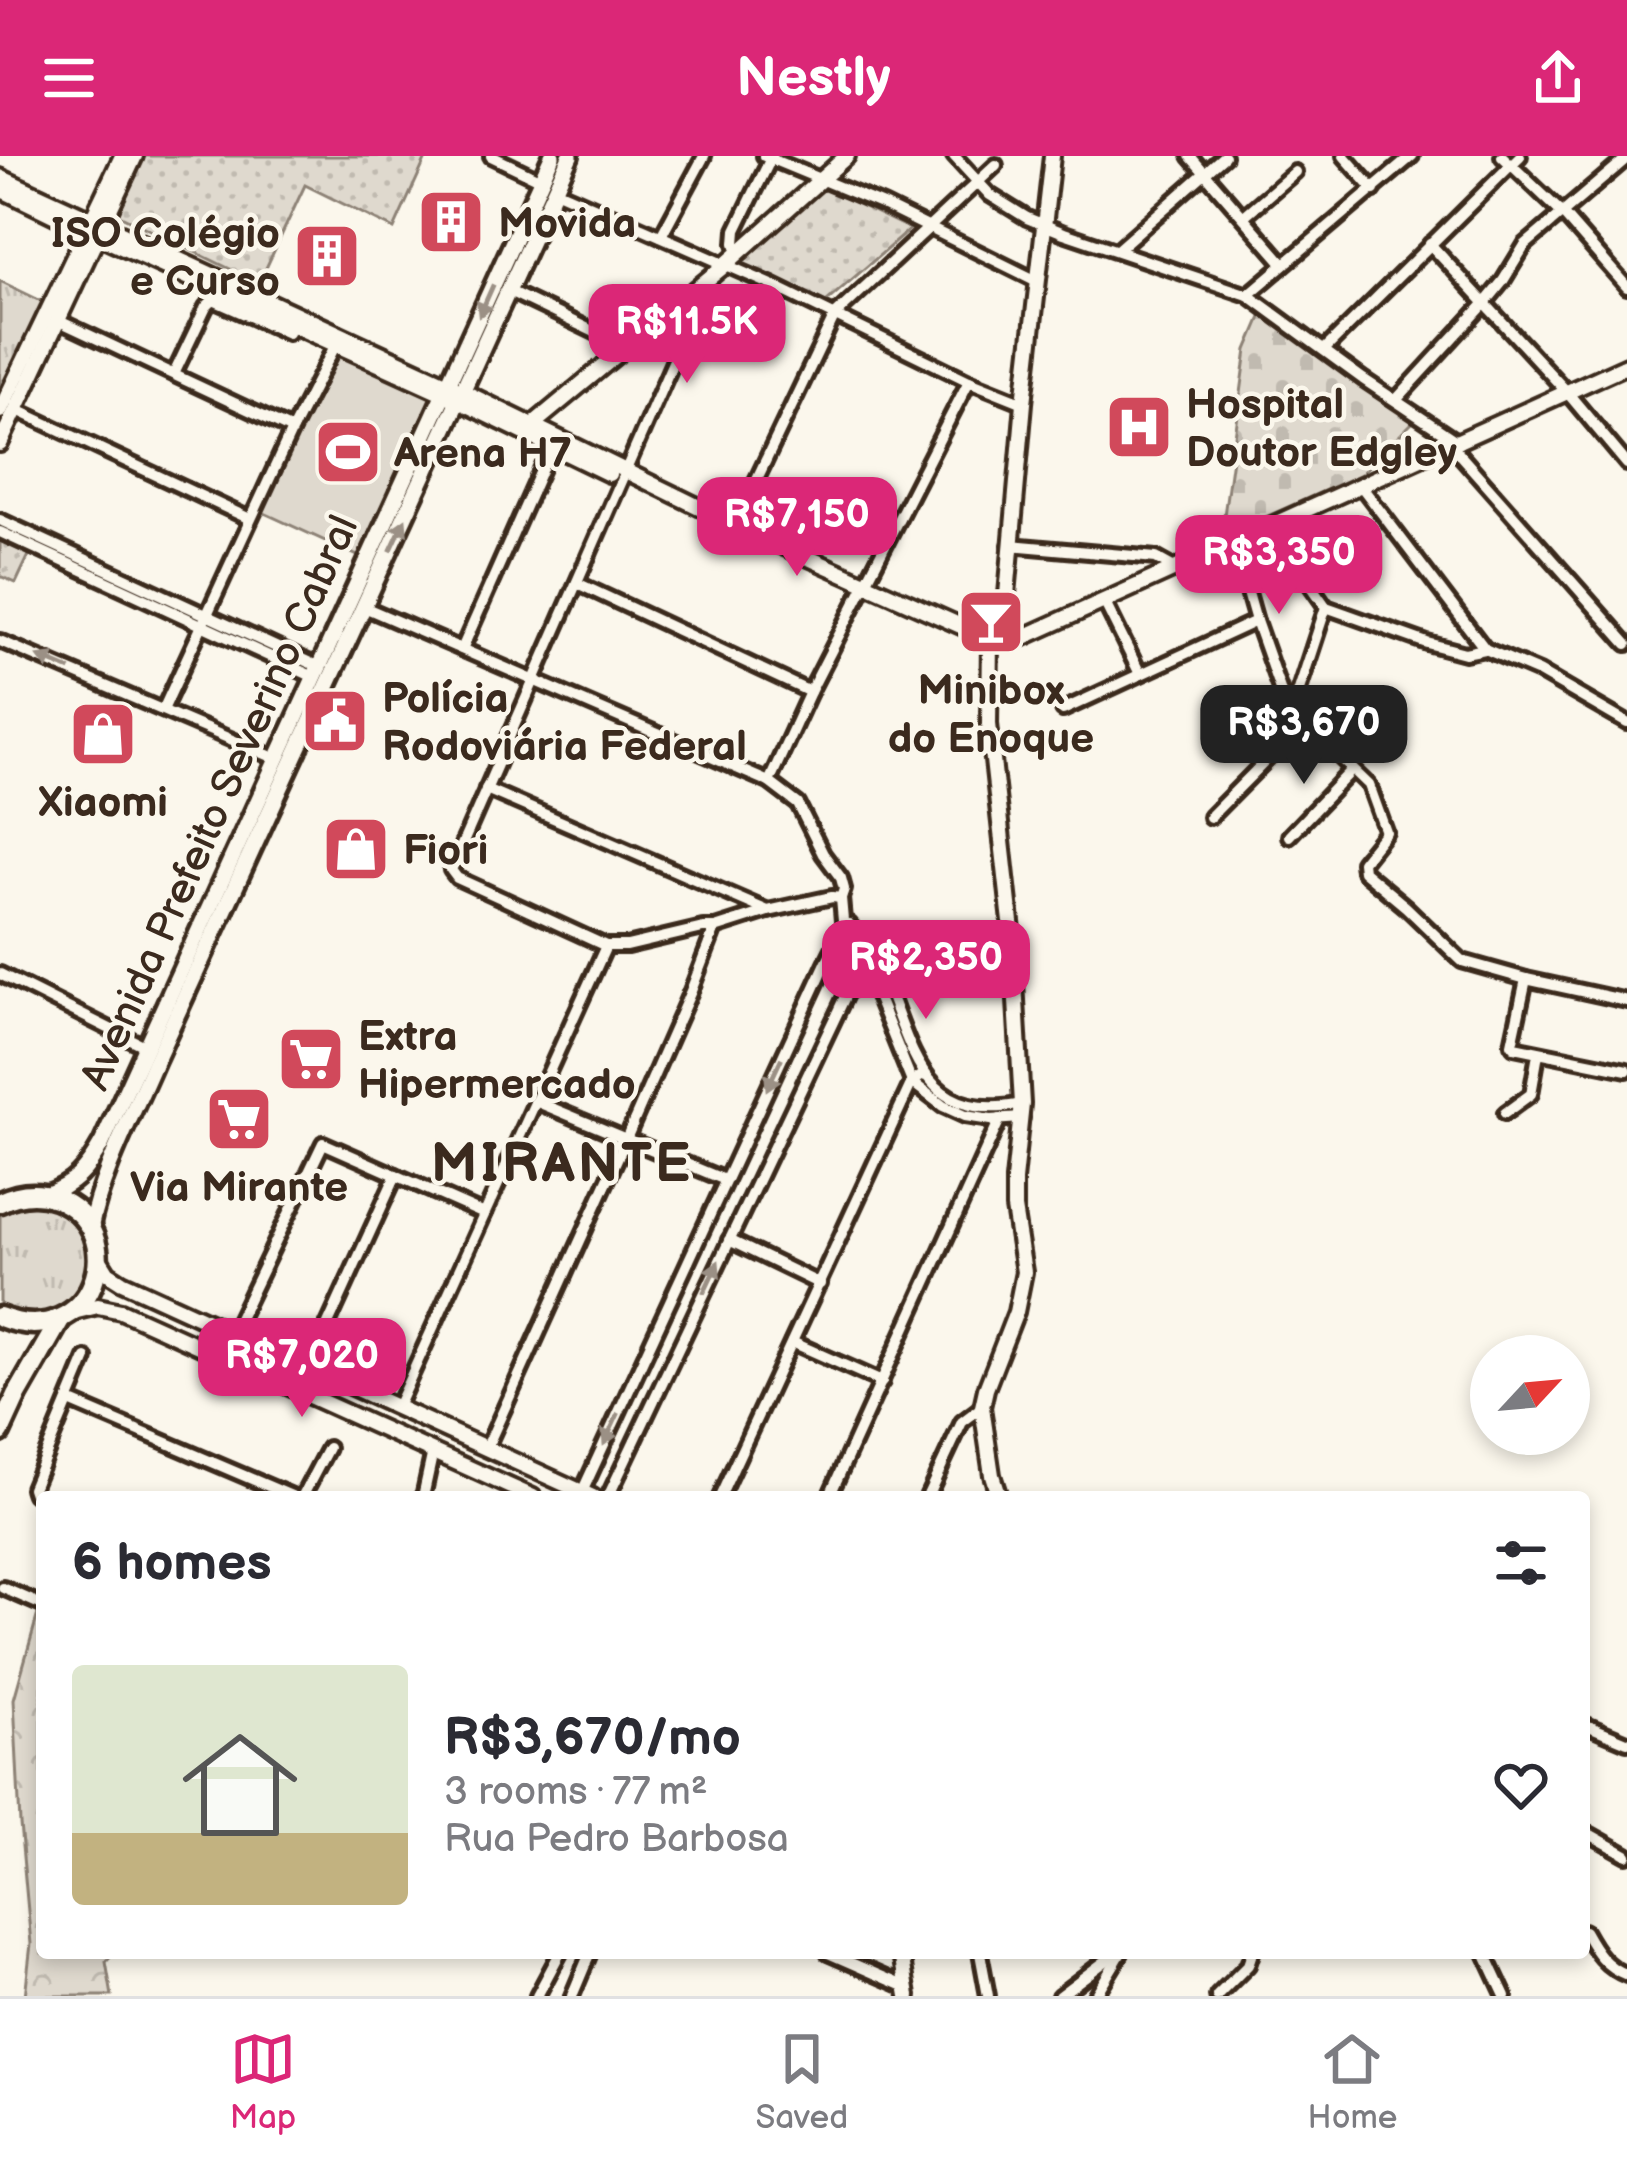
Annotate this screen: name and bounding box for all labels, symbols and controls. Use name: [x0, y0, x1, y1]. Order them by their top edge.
icon: menu: [36, 45, 102, 111]
icon: share: [1525, 45, 1591, 111]
text: Nestly: [736, 46, 891, 111]
building icon: Movida: [416, 187, 486, 257]
place label: Movida: [498, 199, 636, 250]
place label: ISO Colégio e Curso: [51, 209, 280, 308]
building icon: ISO Colégio e Curso: [292, 221, 362, 291]
one-way arrow: [476, 284, 496, 319]
pin: R$11.5K: [576, 284, 798, 386]
text: R$11.5K: [616, 299, 758, 346]
place label: Hospital Doutor Edgley: [1186, 380, 1457, 479]
hospital icon: Hospital Doutor Edgley: [1104, 392, 1174, 462]
sports icon: Arena H7: [313, 417, 383, 487]
place label: Arena H7: [393, 429, 572, 480]
pin: R$7,150: [686, 477, 908, 579]
text: R$7,150: [724, 492, 870, 539]
street label: Avenida Prefeito Severino Cabral: [70, 508, 370, 1098]
pin: R$3,350: [1168, 515, 1390, 617]
one-way arrow: [388, 517, 408, 552]
text: R$3,350: [1202, 530, 1356, 577]
bar icon: Minibox do Enoque: [956, 587, 1026, 657]
one-way arrow: [36, 653, 71, 673]
place label: Minibox do Enoque: [888, 666, 1094, 765]
place label: Polícia Rodoviária Federal: [382, 674, 747, 773]
pin: R$3,670: [1193, 685, 1415, 787]
public building icon: Polícia Rodoviária Federal: [300, 686, 370, 756]
shop icon: Xiaomi: [68, 699, 138, 769]
text: R$3,670: [1227, 700, 1381, 747]
place label: Xiaomi: [38, 778, 168, 829]
shop icon: Fiori: [321, 814, 391, 884]
place label: Fiori: [403, 826, 488, 877]
pin: R$2,350: [815, 920, 1037, 1022]
text: R$2,350: [849, 935, 1003, 982]
place label: Extra Hipermercado: [358, 1012, 636, 1111]
supermarket icon: Extra Hipermercado: [276, 1024, 346, 1094]
one-way arrow: [764, 1057, 784, 1092]
supermarket icon: Via Mirante: [204, 1084, 274, 1154]
district label: MIRANTE: [431, 1132, 693, 1197]
place label: Via Mirante: [130, 1163, 348, 1214]
one-way arrow: [701, 1259, 721, 1294]
pin: R$7,020: [191, 1318, 413, 1420]
text: R$7,020: [225, 1333, 379, 1380]
north arrow: [1470, 1335, 1590, 1455]
map controls: [1470, 1335, 1590, 1455]
one-way arrow: [601, 1412, 621, 1447]
icon: filters: [1488, 1530, 1554, 1596]
text: 6 homes: [72, 1533, 272, 1594]
text: R$3,670/mo: [444, 1708, 741, 1769]
icon: home: [168, 1713, 312, 1857]
icon: heart: [1488, 1752, 1554, 1818]
text: 3 rooms · 77 m²: [444, 1769, 708, 1816]
text: Rua Pedro Barbosa: [444, 1816, 789, 1863]
tab: Map: [230, 2026, 296, 2138]
tab: Saved: [755, 2026, 848, 2138]
tab: Home: [1308, 2026, 1397, 2138]

